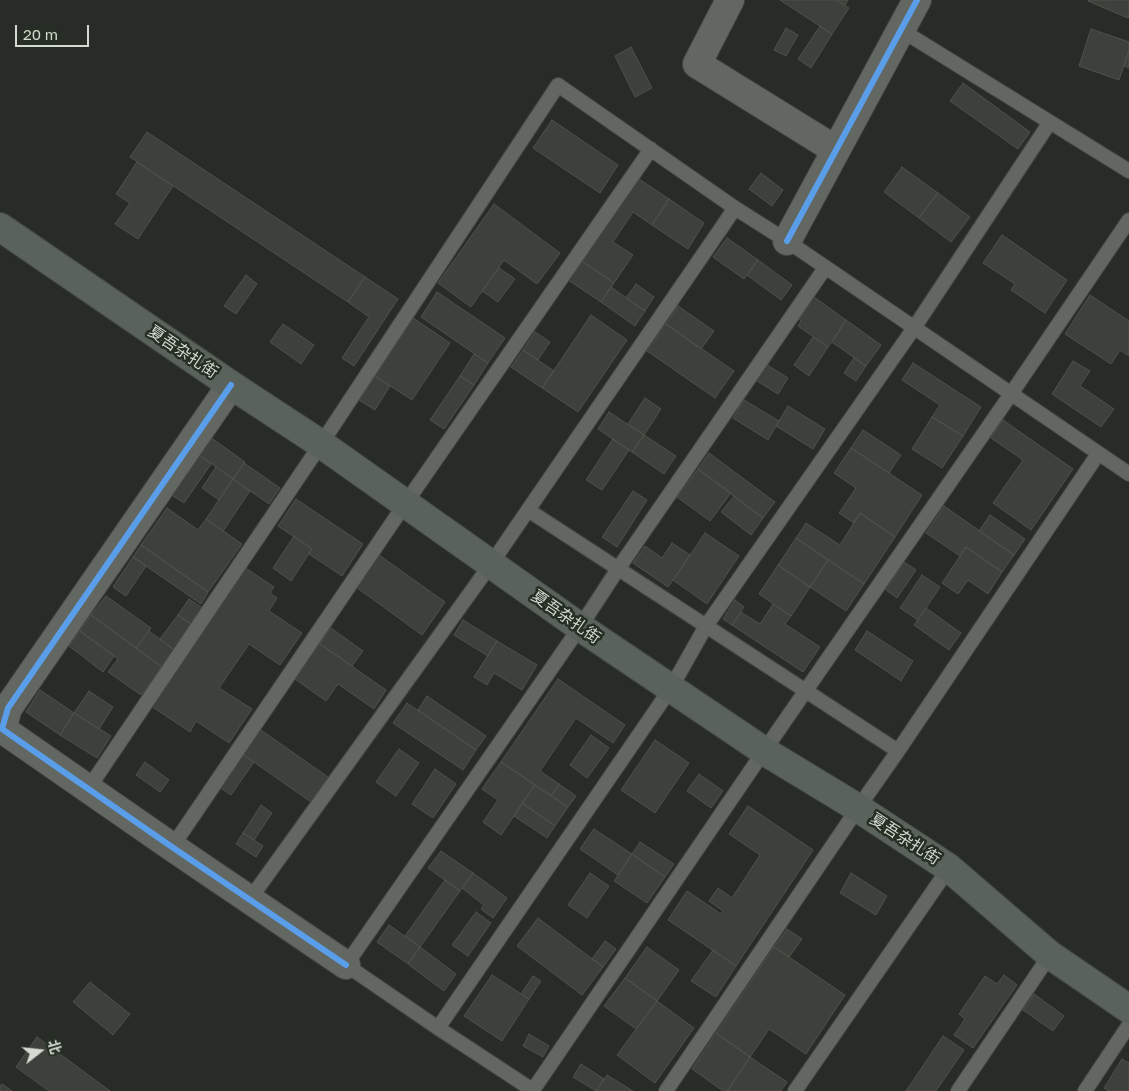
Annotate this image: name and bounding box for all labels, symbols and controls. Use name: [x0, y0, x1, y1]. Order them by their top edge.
scale bar: [18, 15, 91, 47]
text: 20 m: [23, 25, 58, 43]
street label: 夏吾杂扎街: [144, 322, 222, 382]
street label: 夏吾杂扎街: [528, 586, 604, 648]
street label: 夏吾杂扎街: [866, 809, 944, 869]
north arrow: [15, 1026, 65, 1076]
text: 北: [45, 1038, 65, 1056]

